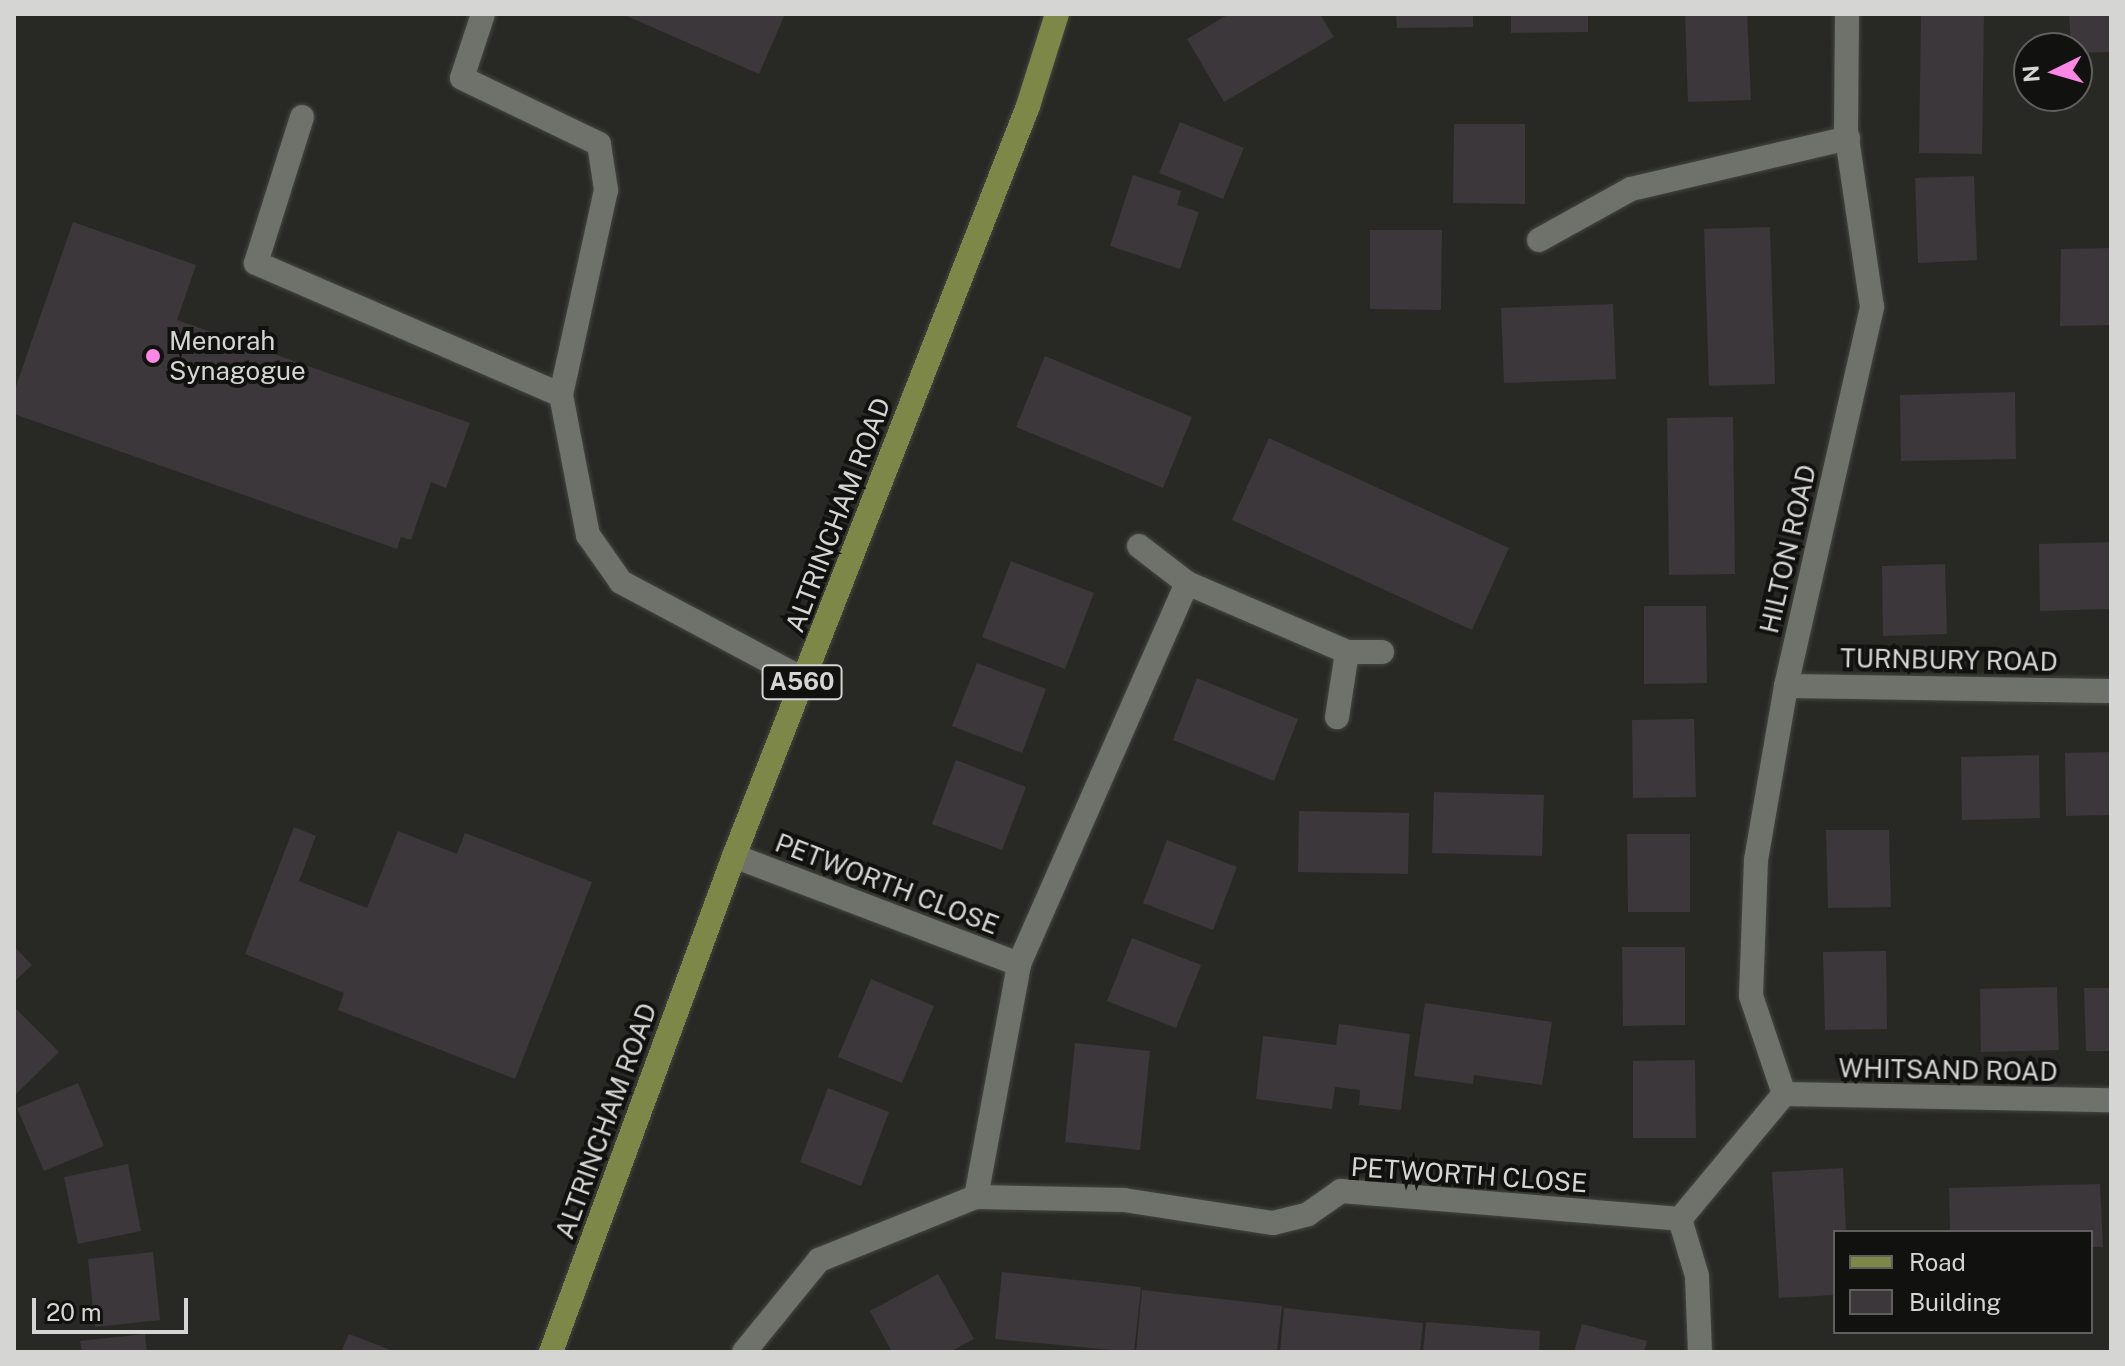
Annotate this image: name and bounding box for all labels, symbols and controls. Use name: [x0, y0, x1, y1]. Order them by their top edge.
north arrow: [2013, 32, 2093, 112]
text: N: [2017, 64, 2045, 84]
place label: Menorah Synagogue: [169, 325, 306, 386]
marker: Menorah Synagogue: [144, 347, 162, 365]
street label: ALTRINCHAM ROAD: [779, 393, 897, 637]
street label: HILTON ROAD: [1753, 462, 1823, 636]
street label: TURNBURY ROAD: [1840, 643, 2058, 677]
road number: A560: [760, 662, 844, 702]
street label: PETWORTH CLOSE: [771, 827, 1003, 941]
street label: ALTRINCHAM ROAD: [549, 999, 663, 1243]
street label: WHITSAND ROAD: [1838, 1052, 2058, 1088]
street label: PETWORTH CLOSE: [1350, 1151, 1588, 1199]
legend: [1833, 1230, 2093, 1334]
text: Road: [1909, 1248, 1966, 1276]
scale bar: [36, 1282, 192, 1332]
text: Building: [1909, 1288, 2001, 1316]
text: 20 m: [46, 1298, 102, 1326]

